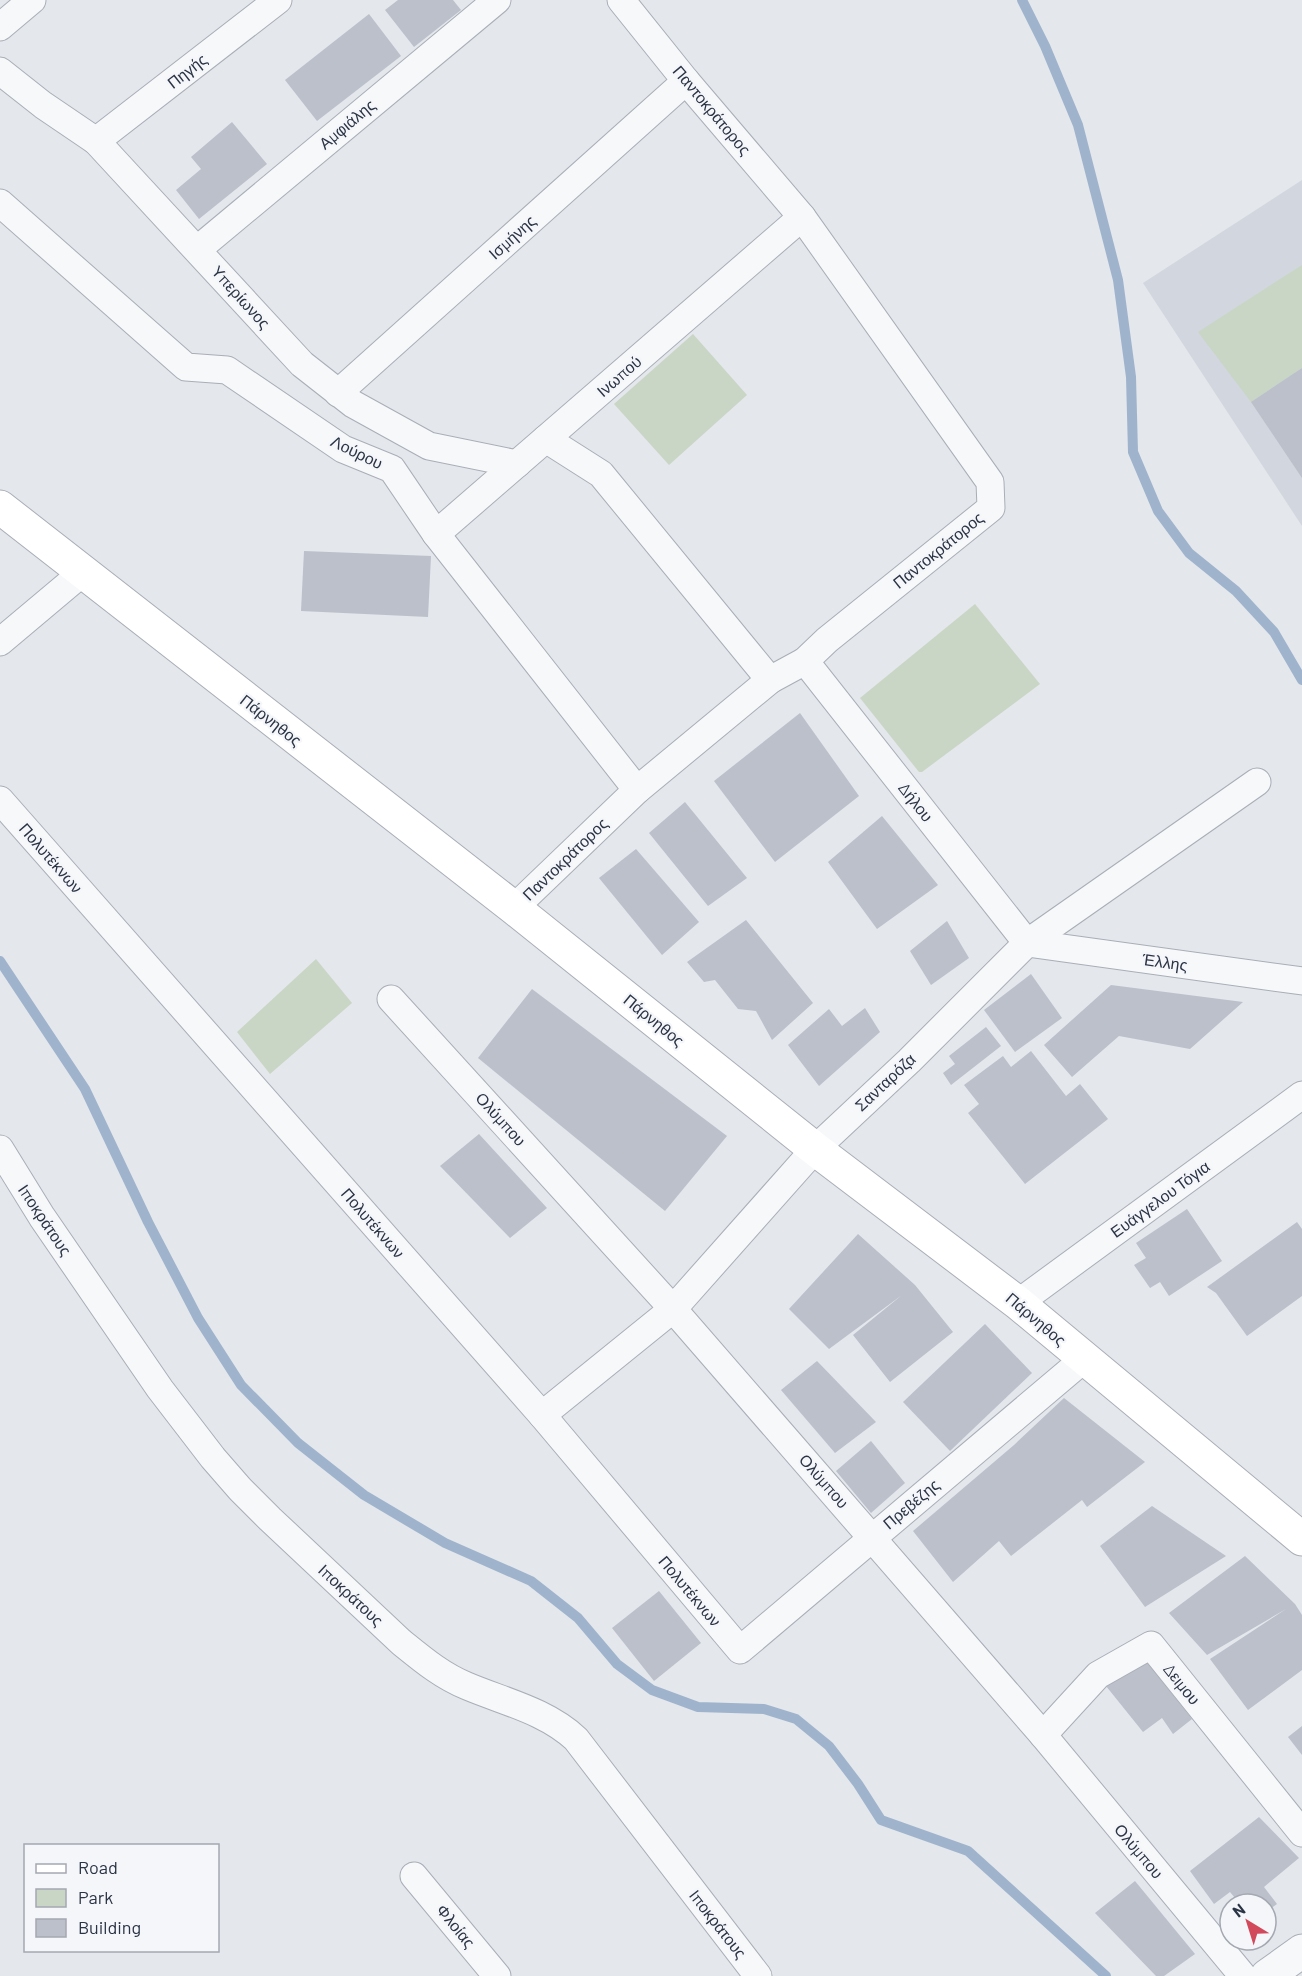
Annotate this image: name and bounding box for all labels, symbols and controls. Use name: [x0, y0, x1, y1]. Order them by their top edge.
street label: Πηγής: [163, 49, 211, 92]
street label: Παντοκράτορος: [669, 61, 755, 158]
street label: Αμφιάλης: [315, 95, 379, 152]
street label: Ισμήνης: [484, 210, 539, 263]
street label: Υπερίωνος: [208, 261, 275, 332]
street label: Ινωπού: [592, 351, 645, 400]
street label: Λούρου: [328, 431, 386, 472]
street label: Παντοκράτορος: [889, 507, 987, 592]
street label: Πάρνηθος: [237, 690, 306, 750]
street label: Δήλου: [895, 778, 938, 825]
street label: Παντοκράτορος: [518, 813, 611, 904]
street label: Πολυτέκνων: [16, 819, 87, 897]
street label: Έλλης: [1140, 949, 1189, 974]
street label: Πάρνηθος: [620, 989, 689, 1050]
street label: Σανταρόζα: [850, 1049, 920, 1115]
street label: Ολύμπου: [472, 1088, 530, 1149]
street label: Ευάγγελου Τόγια: [1106, 1156, 1213, 1241]
street label: Ιποκράτους: [15, 1181, 76, 1259]
street label: Πολυτέκνων: [338, 1184, 409, 1262]
street label: Πάρνηθος: [1003, 1288, 1070, 1349]
street label: Ολύμπου: [796, 1450, 853, 1512]
street label: Πρεβέζης: [879, 1474, 944, 1533]
street label: Πολυτέκνων: [655, 1551, 725, 1630]
street label: Ιποκράτους: [315, 1560, 388, 1630]
street label: Δειμου: [1160, 1659, 1205, 1708]
street label: Ολύμπου: [1111, 1819, 1168, 1882]
legend: [24, 1844, 219, 1952]
text: Road: [78, 1856, 118, 1878]
text: Park: [78, 1886, 113, 1908]
street label: Ιποκράτους: [686, 1886, 751, 1962]
north arrow: [1218, 1892, 1278, 1952]
text: N: [1228, 1899, 1248, 1921]
street label: Φλοίας: [433, 1900, 480, 1951]
text: Building: [78, 1916, 141, 1938]

